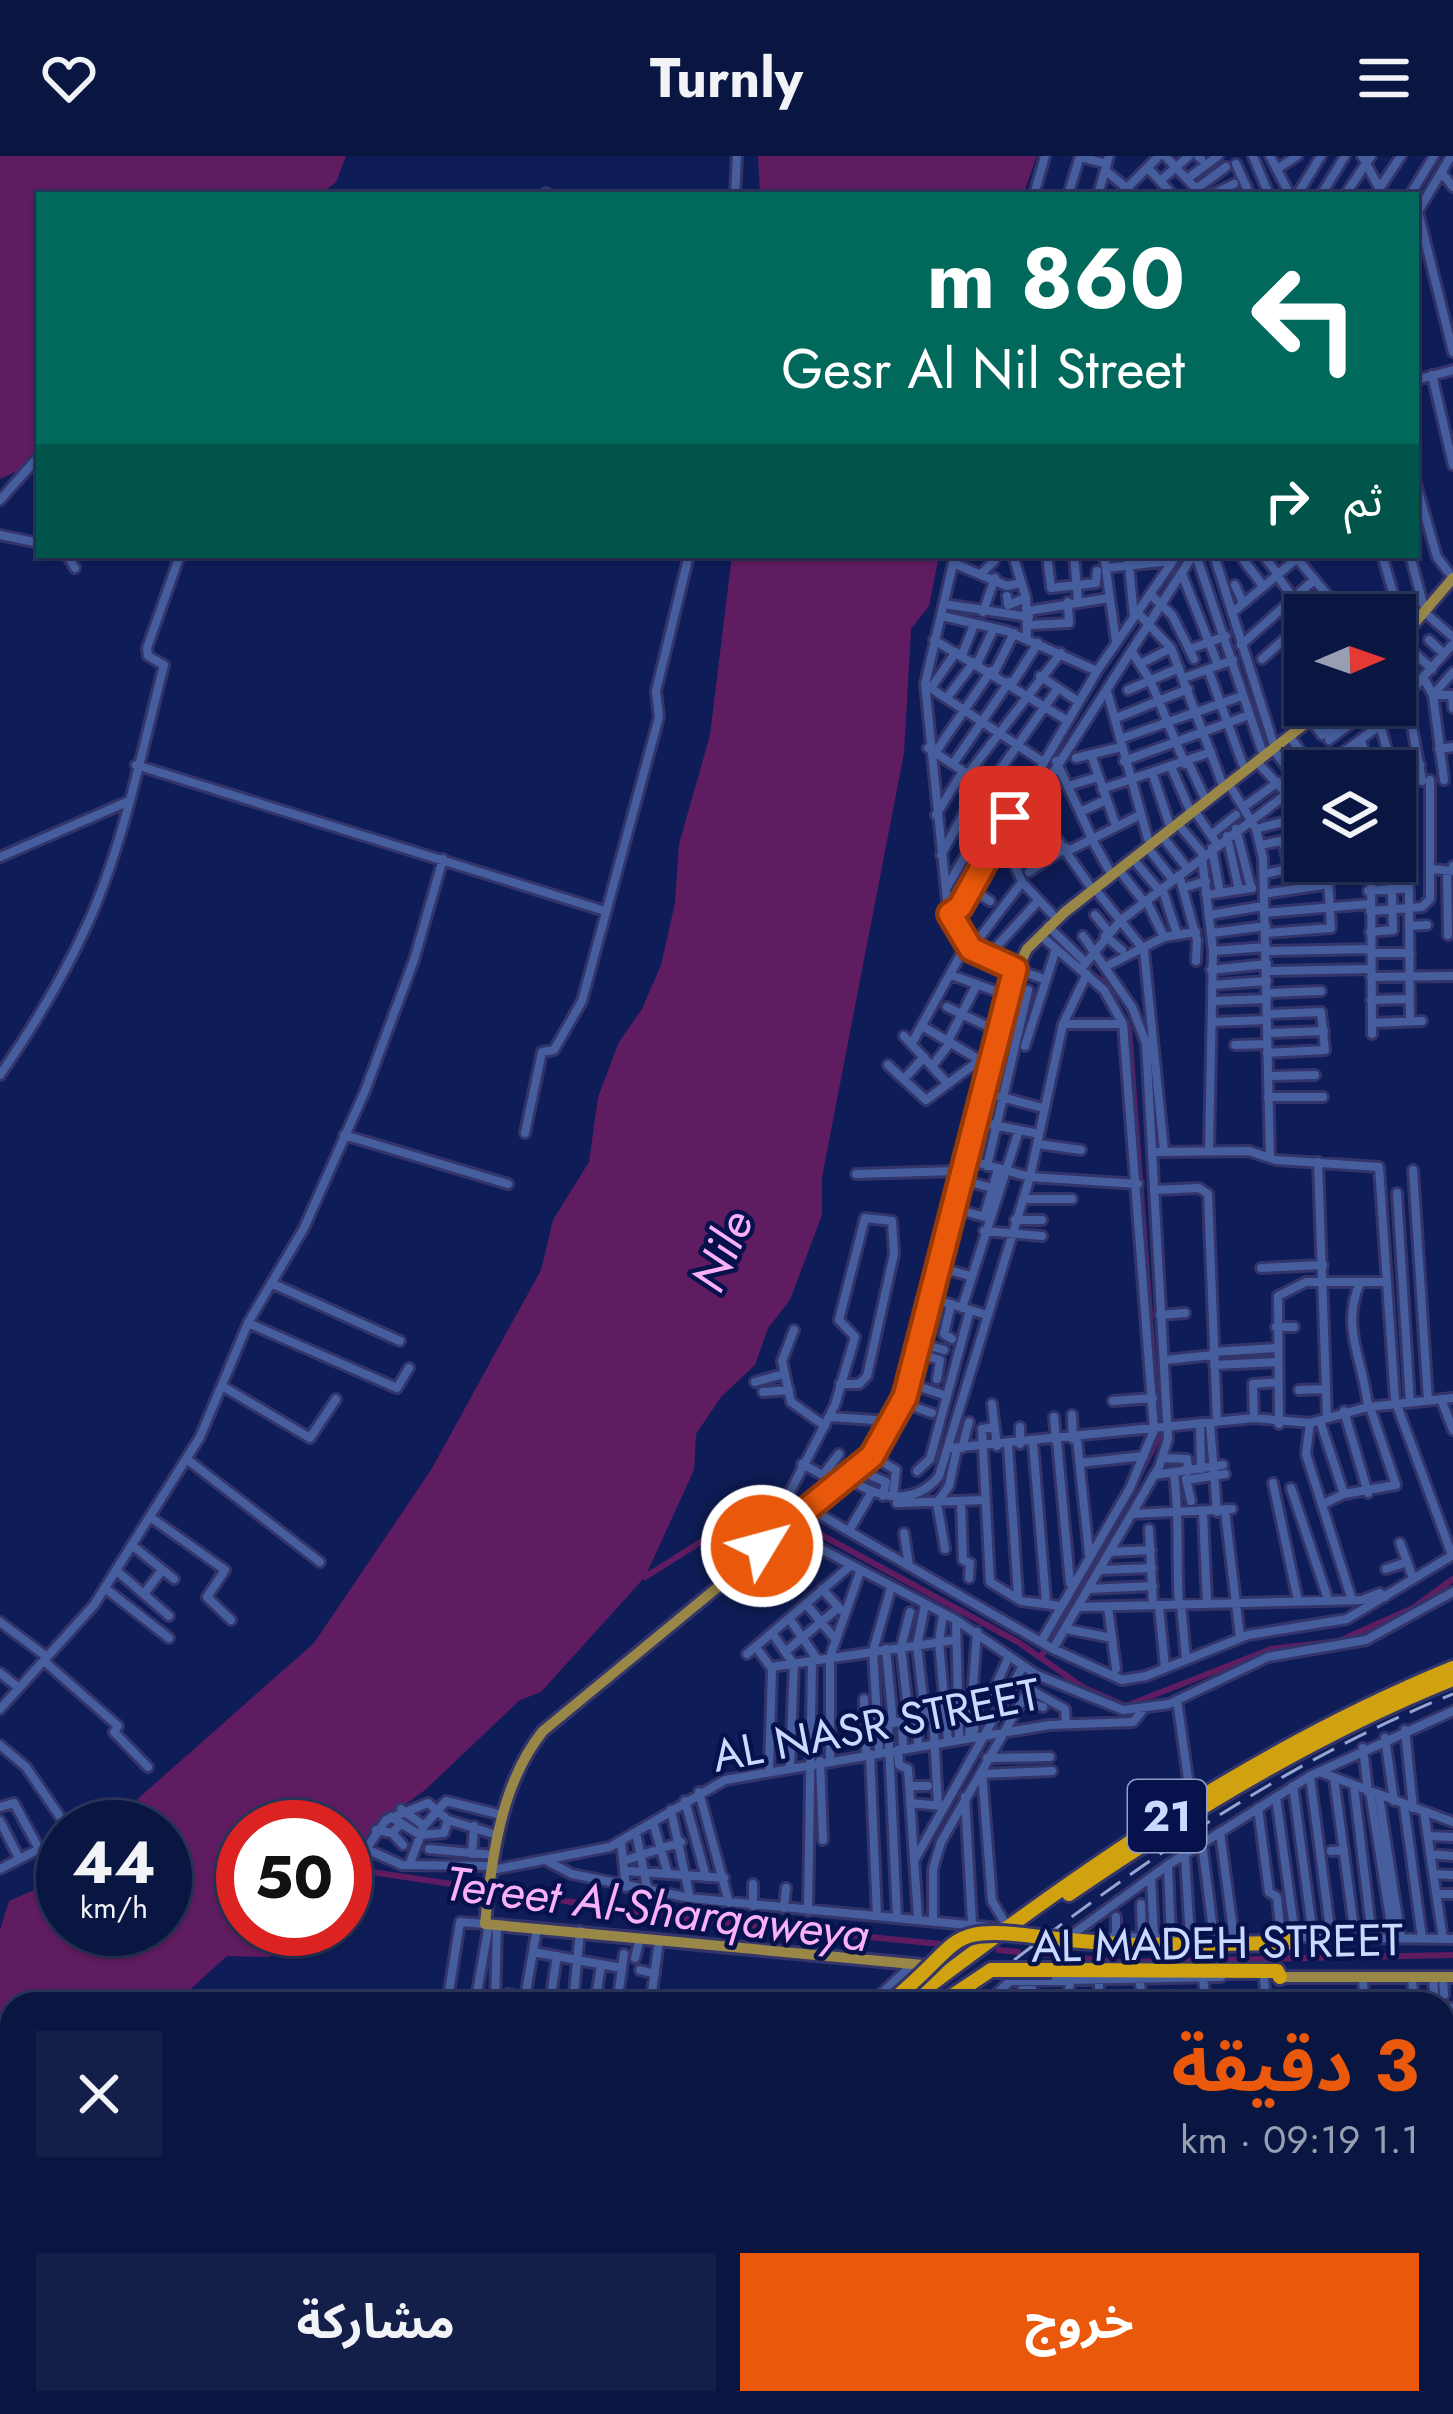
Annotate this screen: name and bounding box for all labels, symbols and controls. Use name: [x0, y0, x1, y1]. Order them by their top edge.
text: Turnly: [650, 39, 803, 117]
icon: heart: [36, 45, 102, 111]
icon: menu: [1351, 45, 1417, 111]
text: 860 m: [926, 218, 1185, 340]
icon: left: [1227, 240, 1383, 396]
text: Gesr Al Nil Street: [781, 330, 1185, 408]
icon: right: [1254, 468, 1320, 534]
text: ثم: [1344, 468, 1383, 533]
north arrow: [1284, 594, 1416, 726]
map controls: [1284, 594, 1416, 882]
button: layers: [1284, 750, 1416, 882]
pin: [959, 766, 1061, 868]
icon: arrive: [977, 784, 1043, 850]
water label: Nile: [674, 1199, 770, 1303]
position arrow: [699, 1483, 825, 1609]
street label: AL NASR STREET: [707, 1661, 1046, 1789]
road number: 21: [1128, 1780, 1206, 1852]
speed limit sign: 50: [216, 1800, 372, 1956]
text: 44: [72, 1819, 156, 1906]
water label: Tereet Al-Sharqaweya: [441, 1849, 873, 1969]
text: km/h: [80, 1886, 148, 1929]
street label: AL MADEH STREET: [1031, 1907, 1404, 1979]
text: 3 دقيقة: [1172, 2014, 1419, 2118]
button: close: [36, 2031, 162, 2157]
text: 1.1 km · 09:19: [1180, 2111, 1419, 2168]
button: مشاركة: [36, 2253, 716, 2391]
button: خروج: [740, 2253, 1419, 2391]

